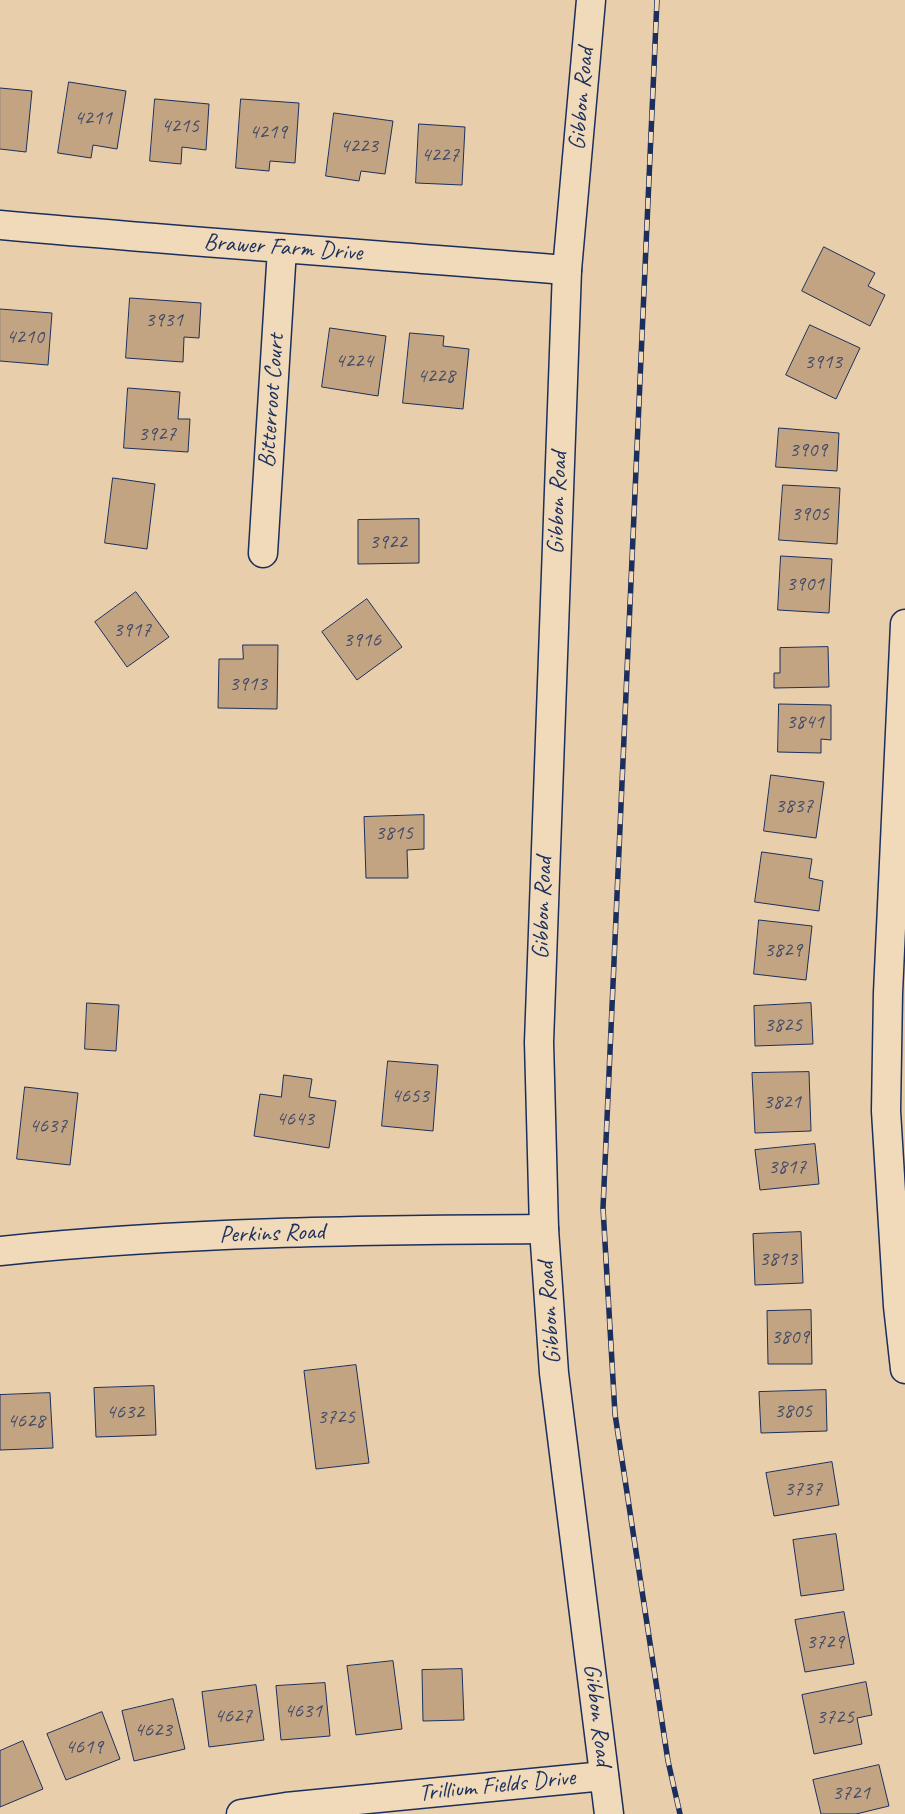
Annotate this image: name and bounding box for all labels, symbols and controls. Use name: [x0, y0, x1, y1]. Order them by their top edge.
street label: Gibbon Road: [563, 47, 601, 151]
house number: 4211: [74, 105, 112, 131]
house number: 4215: [161, 113, 199, 139]
house number: 4219: [249, 119, 287, 145]
house number: 4223: [340, 133, 378, 159]
house number: 4227: [421, 142, 459, 168]
street label: Brawer Farm Drive: [203, 228, 363, 268]
house number: 3931: [145, 307, 183, 333]
house number: 4210: [6, 324, 44, 350]
street label: Bitterroot Court: [253, 333, 291, 469]
house number: 4224: [335, 348, 373, 374]
house number: 3913: [804, 349, 842, 375]
house number: 4228: [417, 363, 455, 389]
house number: 3927: [138, 421, 176, 447]
house number: 3909: [789, 437, 827, 463]
street label: Gibbon Road: [542, 451, 574, 555]
house number: 3905: [791, 501, 829, 527]
house number: 3922: [369, 529, 407, 555]
house number: 3901: [786, 571, 824, 597]
house number: 3917: [113, 617, 151, 643]
house number: 3916: [343, 627, 381, 653]
house number: 3913: [229, 671, 267, 697]
house number: 3841: [786, 709, 824, 735]
house number: 3837: [775, 793, 813, 819]
house number: 3815: [375, 820, 413, 846]
street label: Gibbon Road: [527, 856, 559, 960]
house number: 3829: [764, 937, 802, 963]
house number: 3825: [764, 1012, 802, 1038]
house number: 4653: [391, 1083, 429, 1109]
house number: 3821: [763, 1089, 801, 1115]
house number: 4643: [276, 1106, 314, 1132]
house number: 4637: [29, 1113, 67, 1139]
house number: 3817: [768, 1154, 806, 1180]
street label: Perkins Road: [219, 1218, 325, 1250]
house number: 3813: [759, 1246, 797, 1272]
street label: Gibbon Road: [532, 1261, 568, 1365]
house number: 3809: [771, 1324, 809, 1350]
house number: 3805: [774, 1398, 812, 1424]
house number: 4632: [106, 1399, 144, 1425]
house number: 3725: [317, 1404, 355, 1430]
house number: 4628: [7, 1408, 45, 1434]
house number: 3737: [784, 1476, 822, 1502]
house number: 3729: [806, 1629, 844, 1655]
street label: Gibbon Road: [576, 1662, 618, 1768]
house number: 4631: [284, 1698, 322, 1724]
house number: 4627: [214, 1703, 252, 1729]
house number: 3725: [816, 1704, 854, 1730]
house number: 4623: [134, 1717, 172, 1743]
house number: 4619: [65, 1734, 103, 1760]
street label: Trillium Fields Drive: [417, 1763, 577, 1809]
house number: 3721: [832, 1780, 870, 1806]

